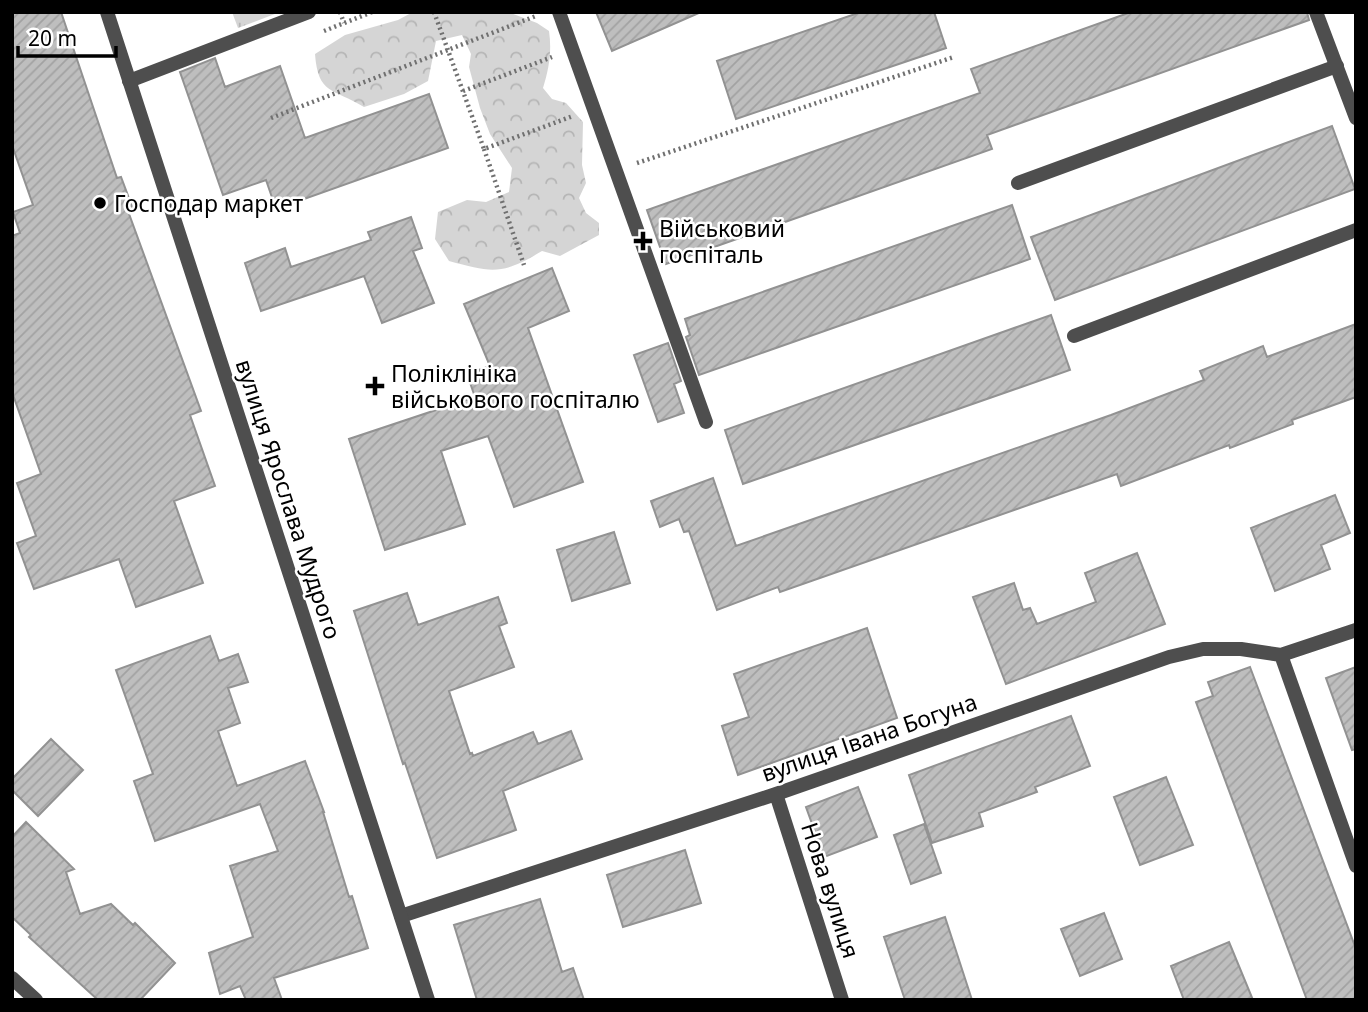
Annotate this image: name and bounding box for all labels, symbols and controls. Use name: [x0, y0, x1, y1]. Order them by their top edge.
scale bar: [18, 14, 116, 58]
text: 20 m: [28, 24, 77, 52]
place label: Господар маркет: [114, 187, 304, 219]
marker: Господар маркет: [92, 195, 108, 211]
place label: Військовий госпіталь: [659, 212, 785, 270]
marker: Військовий госпіталь: [633, 231, 653, 251]
street label: вулиця Ярослава Мудрого: [229, 355, 349, 643]
place label: Поліклініка військового госпіталю: [391, 357, 640, 415]
marker: Поліклініка військового госпіталю: [365, 376, 385, 396]
street label: вулиця Івана Богуна: [757, 685, 981, 789]
street label: Нова вулиця: [794, 818, 868, 962]

